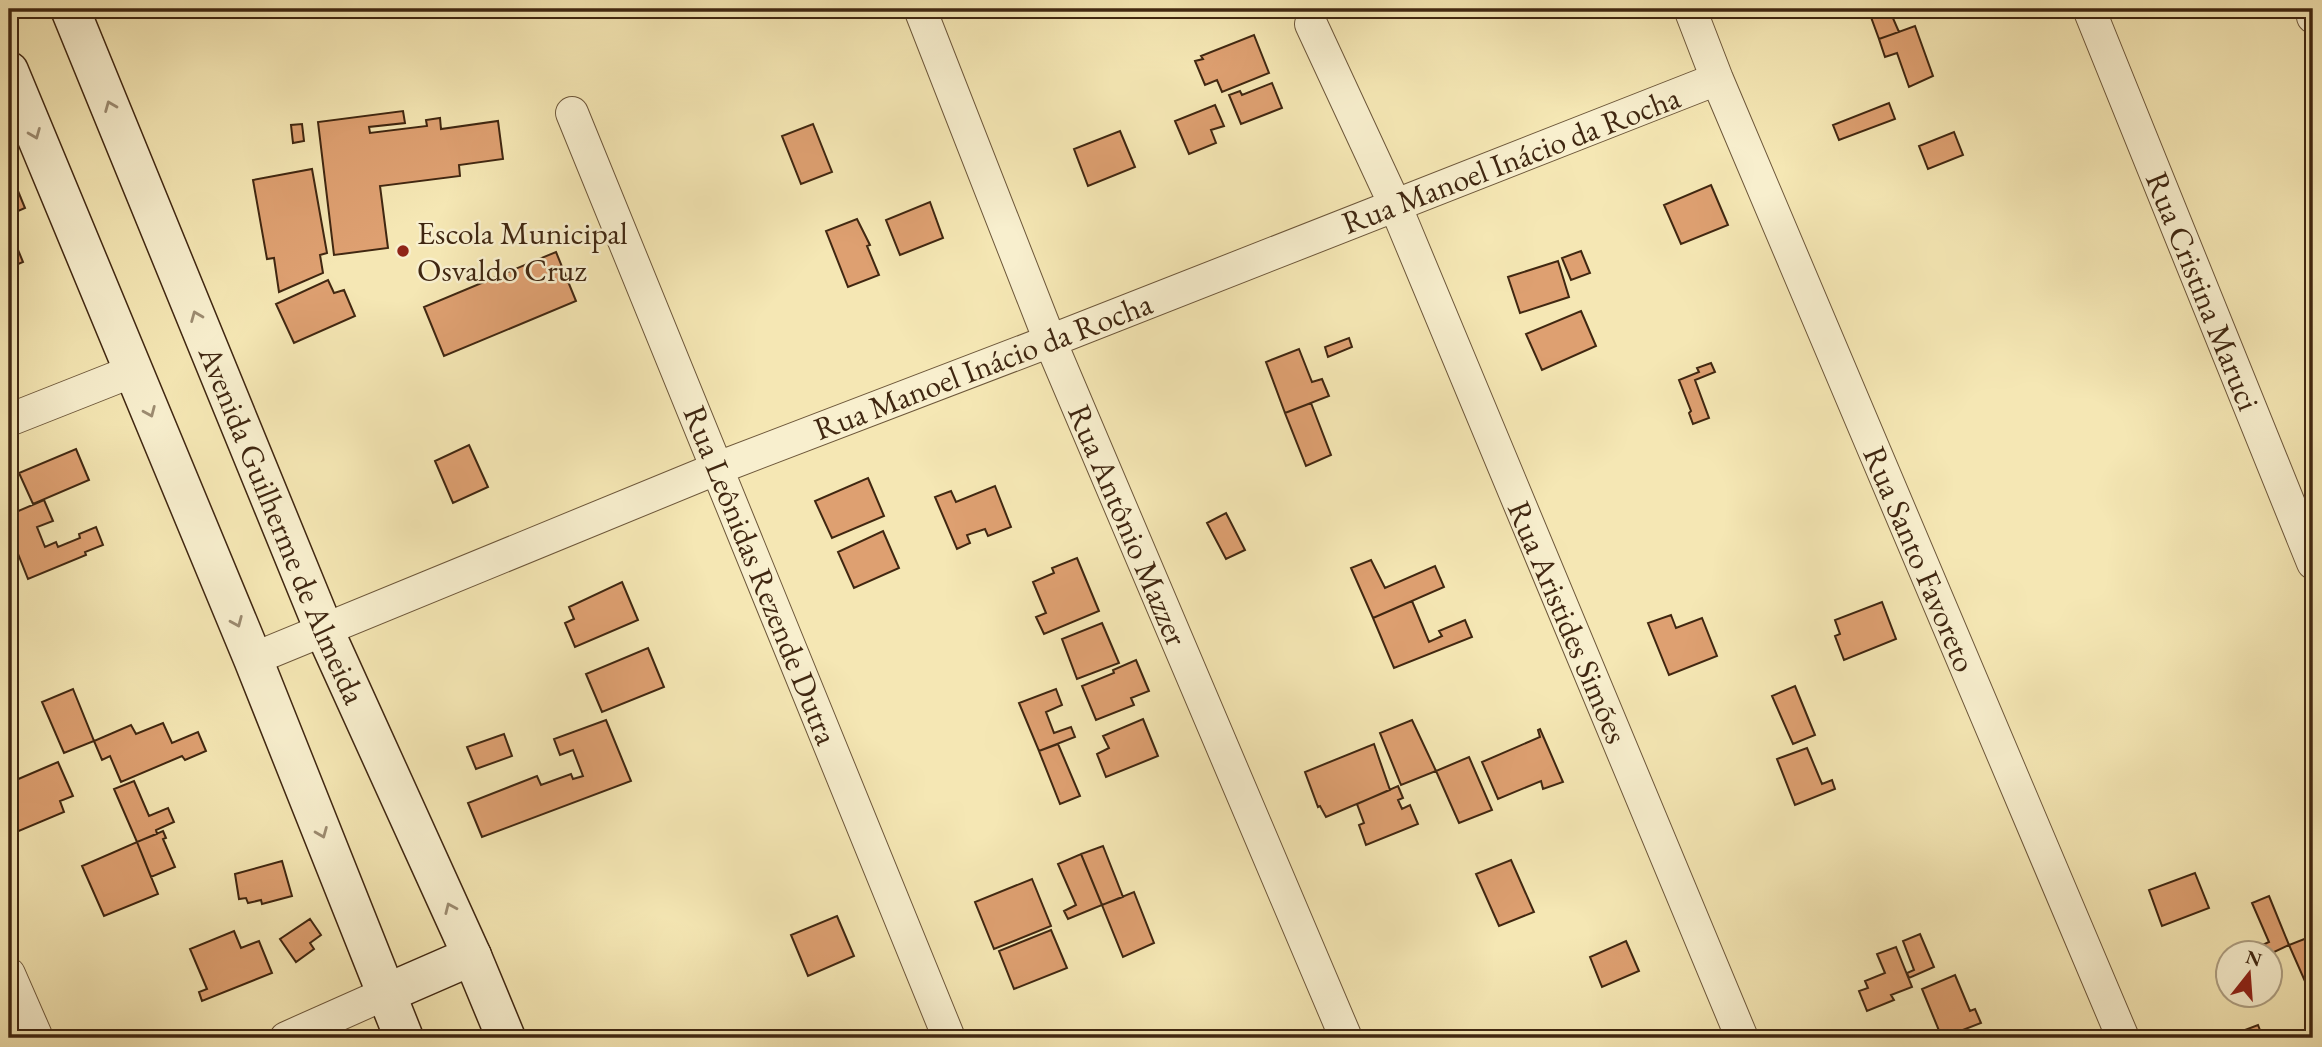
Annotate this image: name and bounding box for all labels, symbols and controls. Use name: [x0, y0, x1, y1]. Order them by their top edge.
street label: Rua Manoel Inácio da Rocha: [1336, 76, 1686, 244]
one-way arrow: [104, 100, 118, 112]
one-way arrow: [27, 126, 41, 139]
street label: Rua Cristina Maruci: [2136, 165, 2270, 417]
place label: Escola Municipal Osvaldo Cruz: [417, 212, 628, 291]
marker: Escola Municipal Osvaldo Cruz: [395, 243, 411, 259]
street label: Rua Manoel Inácio da Rocha: [808, 282, 1158, 450]
one-way arrow: [190, 311, 204, 324]
street label: Avenida Guilherme de Almeida: [189, 339, 376, 711]
street label: Rua Antônio Mazzer: [1058, 398, 1198, 652]
street label: Rua Leônidas Rezende Dutra: [674, 399, 848, 751]
one-way arrow: [142, 404, 156, 417]
street label: Rua Santo Favoreto: [1854, 440, 1986, 678]
street label: Rua Aristides Simões: [1498, 494, 1638, 750]
one-way arrow: [229, 615, 243, 627]
one-way arrow: [314, 826, 328, 838]
one-way arrow: [444, 903, 458, 915]
north arrow: [2214, 939, 2284, 1009]
text: N: [2243, 944, 2265, 973]

